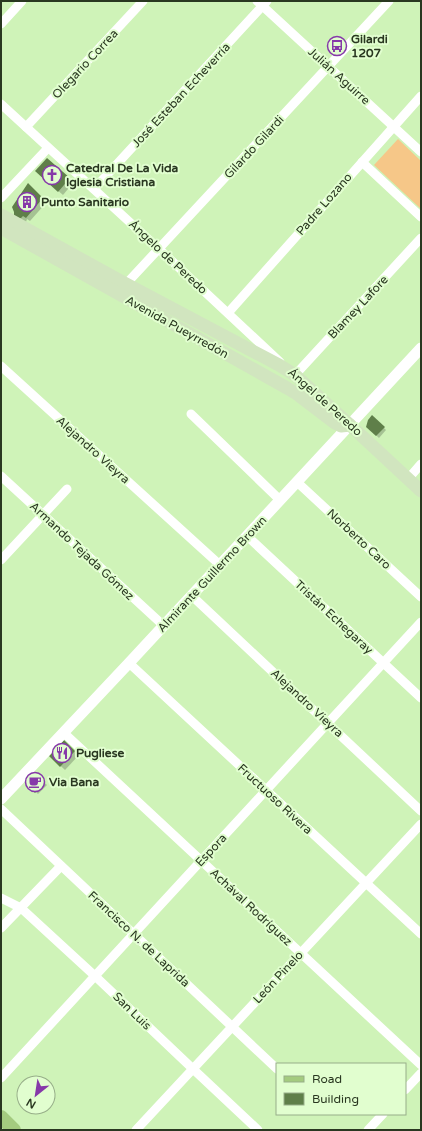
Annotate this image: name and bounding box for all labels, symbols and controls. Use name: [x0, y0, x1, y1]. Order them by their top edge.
street label: Olegario Correa: [49, 26, 121, 102]
place label: Gilardi 1207: [351, 32, 388, 60]
bus stop icon: Gilardi 1207: [326, 35, 348, 57]
street label: José Esteban Echeverría: [129, 40, 233, 150]
street label: Julián Aguirre: [305, 45, 373, 108]
street label: Gilardo Gilardi: [221, 113, 287, 181]
place label: Catedral De La Vida Iglesia Cristiana: [66, 161, 178, 190]
church icon: Catedral De La Vida Iglesia Cristiana: [41, 164, 63, 186]
street label: Padre Lozano: [293, 170, 355, 238]
building icon: Punto Sanitario: [16, 191, 38, 213]
place label: Punto Sanitario: [41, 195, 129, 209]
street label: Ángelo de Peredo: [126, 217, 210, 297]
street label: Blamey Lafore: [325, 272, 391, 342]
street label: Avenida Pueyrredón: [123, 293, 231, 361]
street label: Ángel de Peredo: [285, 365, 365, 439]
street label: Alejandro Vieyra: [53, 413, 133, 487]
street label: Armando Tejada Gómez: [27, 499, 137, 603]
street label: Norberto Caro: [324, 506, 394, 572]
street label: Almirante Guillermo Brown: [154, 513, 270, 635]
street label: Tristán Echegaray: [292, 577, 376, 657]
street label: Alejandro Vieyra: [268, 666, 346, 740]
restaurant icon: Pugliese: [51, 742, 73, 764]
place label: Pugliese: [76, 746, 124, 761]
street label: Fructuoso Rivera: [235, 761, 315, 837]
cafe icon: Via Bana: [24, 771, 46, 793]
place label: Via Bana: [49, 775, 99, 789]
street label: Espora: [192, 831, 230, 869]
street label: Achával Rodríguez: [207, 865, 295, 949]
street label: Francisco N. de Laprida: [85, 888, 193, 990]
street label: León Pinelo: [250, 948, 306, 1006]
street label: San Luis: [110, 989, 154, 1033]
legend: [276, 1063, 406, 1115]
text: Road: [312, 1072, 342, 1086]
north arrow: [16, 1075, 56, 1115]
text: Building: [312, 1092, 359, 1106]
text: N: [24, 1095, 38, 1111]

